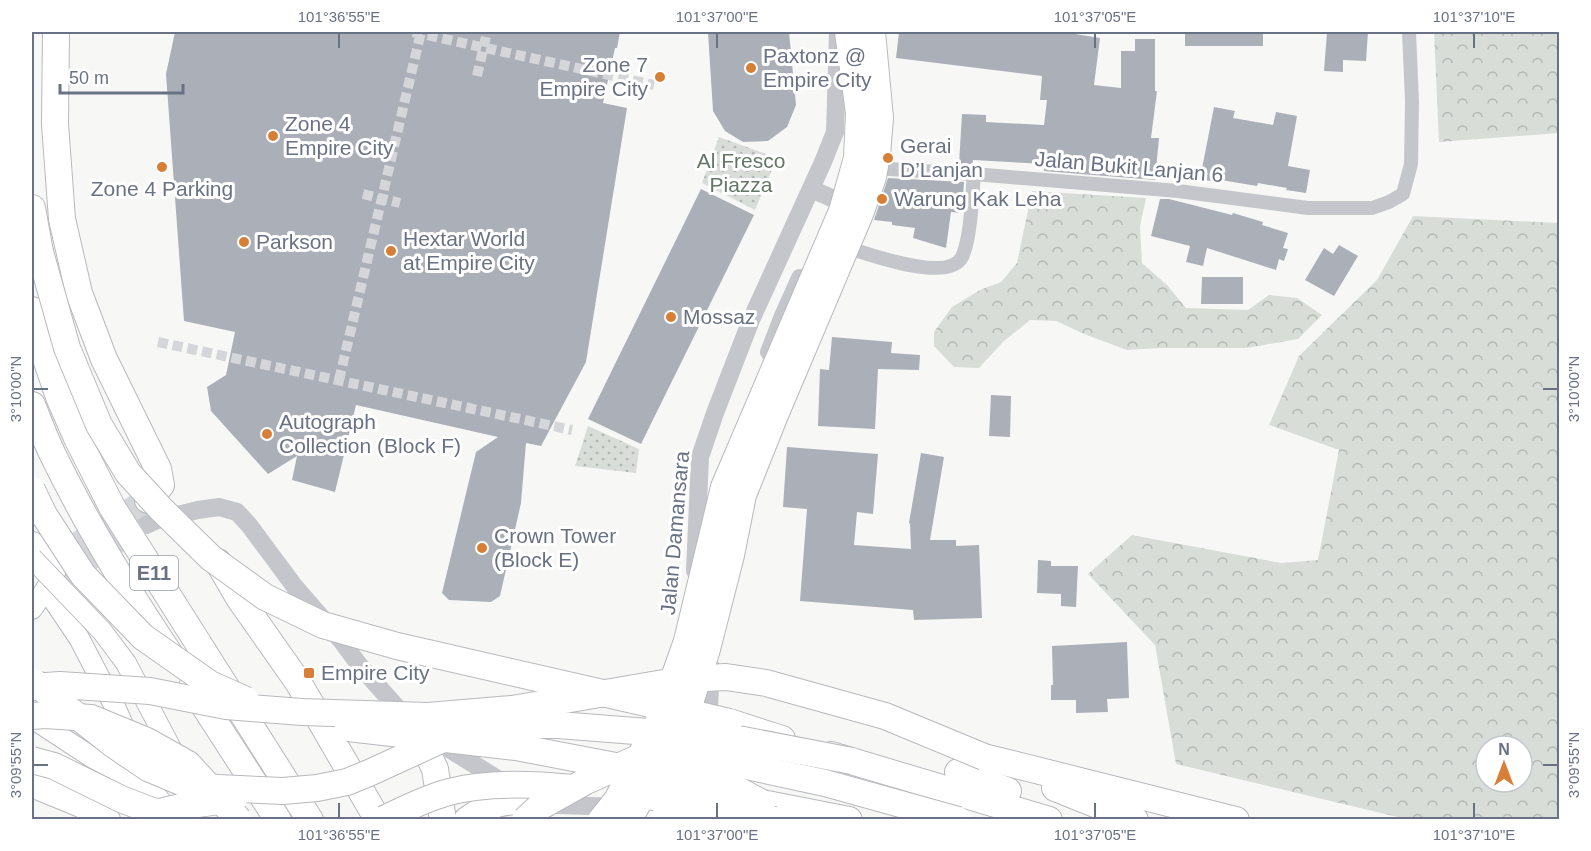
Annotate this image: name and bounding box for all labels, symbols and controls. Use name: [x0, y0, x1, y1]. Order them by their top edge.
text: 101°36'55"E: [298, 8, 380, 25]
text: 101°37'00"E: [676, 8, 758, 25]
text: 101°37'05"E: [1054, 8, 1136, 25]
text: 101°37'10"E: [1433, 8, 1515, 25]
place label: Paxtonz @ Empire City: [763, 44, 872, 91]
place label: Zone 7 Empire City: [539, 53, 648, 100]
scale bar: [60, 57, 183, 95]
marker: Paxtonz @ Empire City: [744, 61, 758, 75]
text: 50 m: [69, 68, 109, 88]
marker: Zone 7 Empire City: [653, 70, 667, 84]
place label: Zone 4 Empire City: [285, 112, 394, 159]
marker: Zone 4 Empire City: [266, 129, 280, 143]
place label: Gerai D’Lanjan: [900, 134, 983, 181]
street label: Jalan Bukit Lanjan 6: [1034, 147, 1224, 186]
park label: Al Fresco Piazza: [697, 149, 785, 196]
marker: Gerai D’Lanjan: [881, 151, 895, 165]
marker: Zone 4 Parking: [155, 160, 169, 174]
place label: Zone 4 Parking: [91, 177, 233, 200]
place label: Warung Kak Leha: [894, 187, 1062, 210]
marker: Warung Kak Leha: [875, 192, 889, 206]
place label: Hextar World at Empire City: [403, 227, 535, 274]
place label: Parkson: [256, 230, 333, 253]
marker: Parkson: [237, 235, 251, 249]
marker: Hextar World at Empire City: [384, 244, 398, 258]
place label: Mossaz: [683, 305, 755, 328]
marker: Mossaz: [664, 310, 678, 324]
text: 3°10'00"N: [7, 356, 24, 422]
text: 3°10'00"N: [1565, 356, 1582, 422]
place label: Autograph Collection (Block F): [279, 410, 461, 457]
marker: Autograph Collection (Block F): [260, 427, 274, 441]
street label: Jalan Damansara: [656, 450, 693, 616]
place label: Crown Tower (Block E): [494, 524, 616, 571]
marker: Crown Tower (Block E): [475, 541, 489, 555]
road number: E11: [130, 556, 178, 590]
place label: Empire City: [321, 661, 430, 684]
marker: Empire City: [302, 666, 316, 680]
text: 3°09'55"N: [7, 732, 24, 798]
text: 3°09'55"N: [1565, 732, 1582, 798]
north arrow: [1474, 734, 1534, 794]
text: N: [1498, 741, 1510, 758]
text: 101°36'55"E: [298, 826, 380, 843]
text: 101°37'00"E: [676, 826, 758, 843]
text: 101°37'05"E: [1054, 826, 1136, 843]
text: 101°37'10"E: [1433, 826, 1515, 843]

